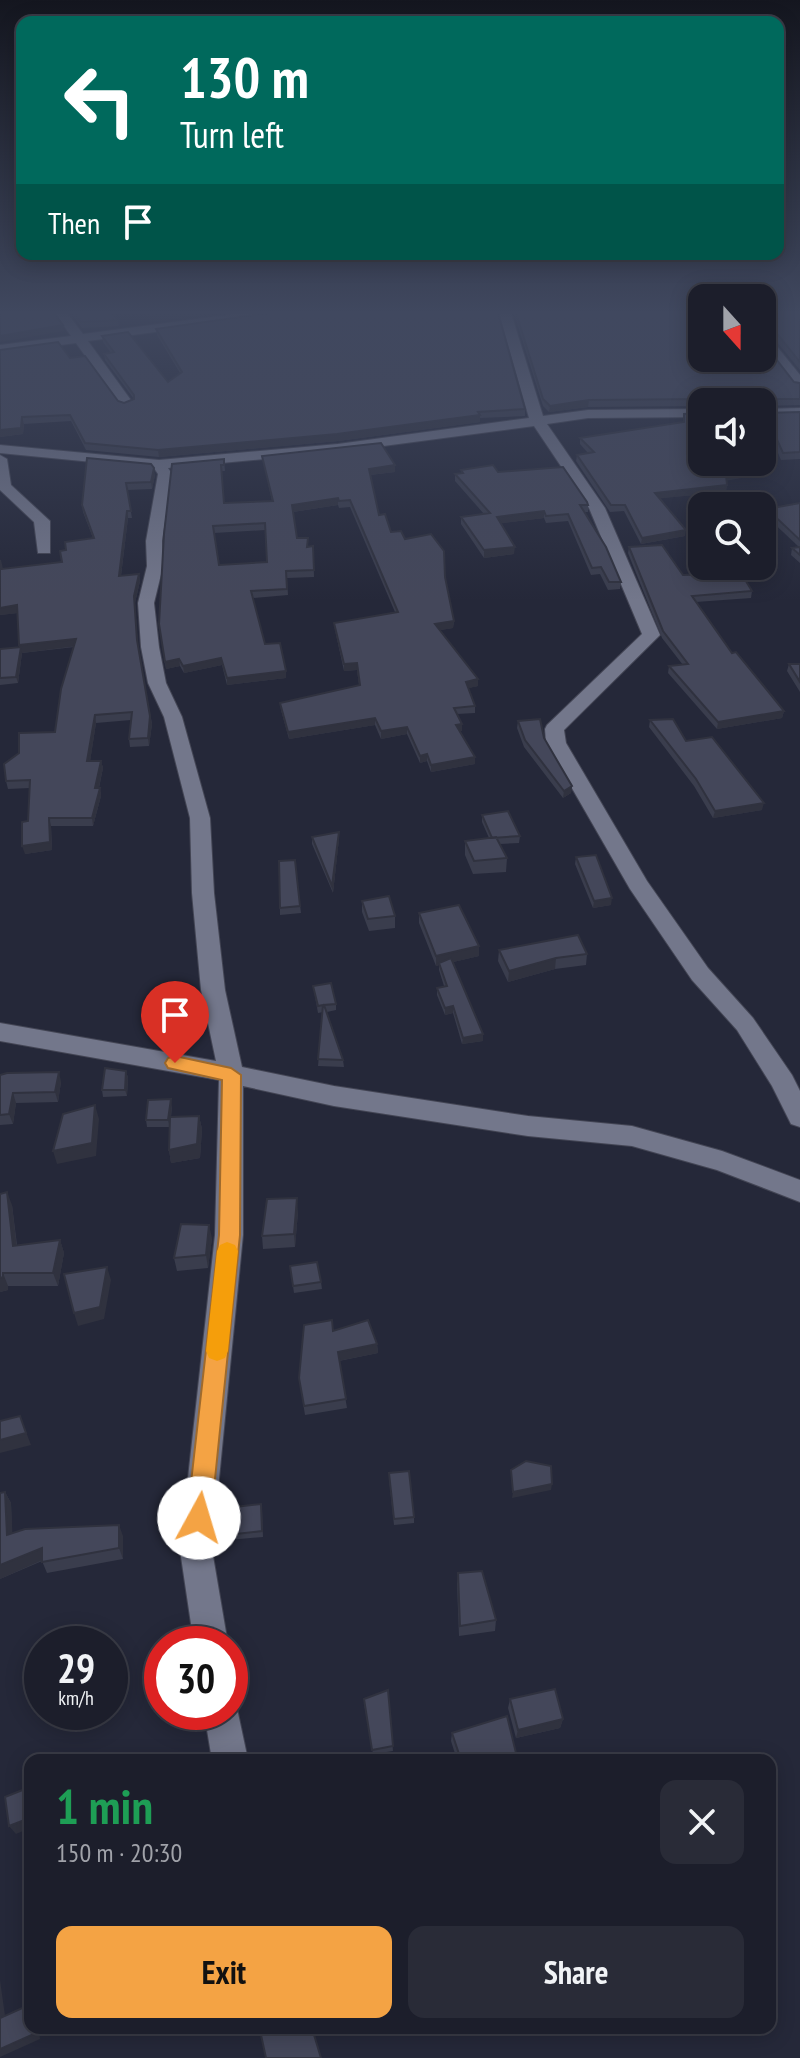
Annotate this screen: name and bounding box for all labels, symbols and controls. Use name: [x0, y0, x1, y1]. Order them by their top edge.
text: 130 m: [180, 41, 309, 113]
icon: left: [48, 48, 152, 152]
text: Turn left: [180, 111, 284, 158]
icon: arrive: [116, 200, 160, 244]
text: Then: [48, 203, 100, 242]
north arrow: [688, 284, 776, 372]
map controls: [688, 284, 776, 580]
button: sound: [688, 388, 776, 476]
button: search: [688, 492, 776, 580]
pin: [141, 981, 209, 1063]
icon: arrive: [153, 993, 197, 1037]
position arrow: [157, 1476, 241, 1560]
speed limit sign: 30: [144, 1626, 248, 1730]
text: 29: [57, 1642, 95, 1694]
text: km/h: [58, 1685, 94, 1711]
text: 1 min: [56, 1775, 153, 1837]
button: close: [660, 1780, 744, 1864]
text: 150 m · 20:30: [56, 1836, 182, 1869]
button: Exit: [56, 1926, 392, 2018]
button: Share: [408, 1926, 744, 2018]

